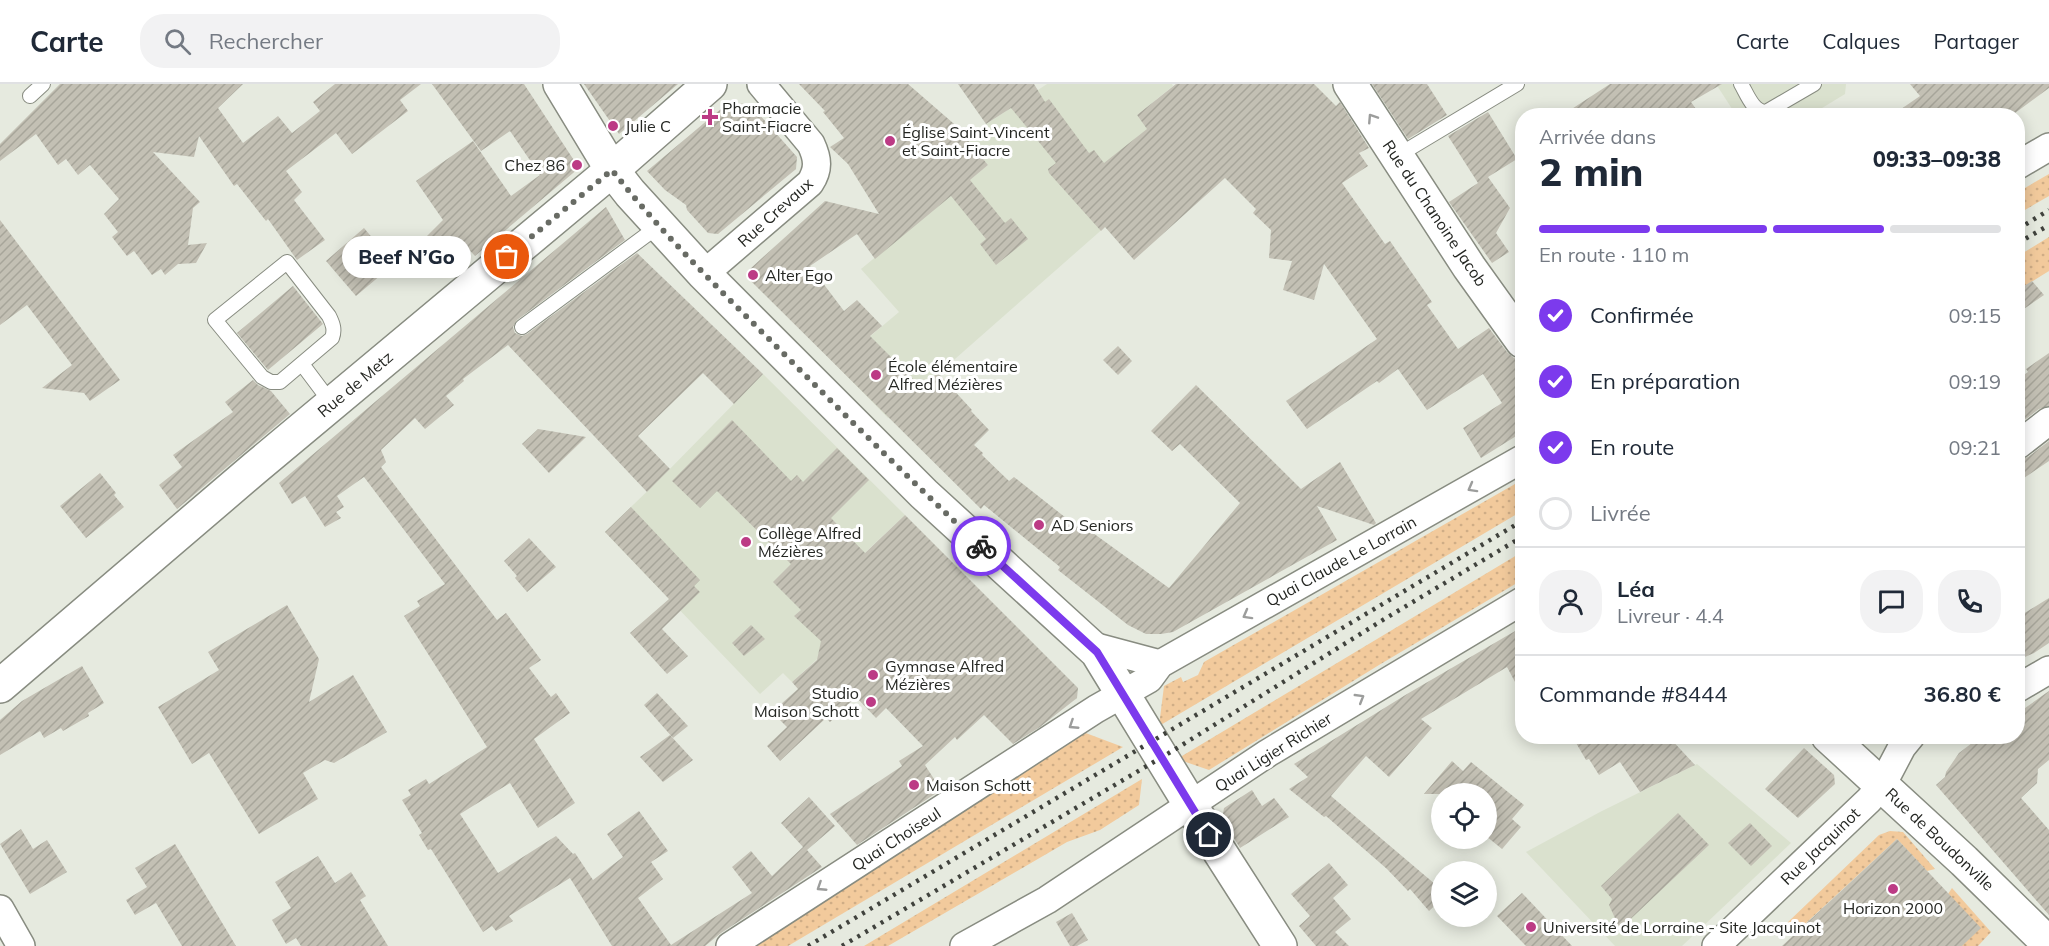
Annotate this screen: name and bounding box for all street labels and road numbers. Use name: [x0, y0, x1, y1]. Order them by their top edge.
street label: Rue du Chanoine Jacob: [1379, 136, 1491, 290]
street label: Rue Crevaux: [733, 173, 817, 251]
street label: Rue de Metz: [313, 347, 397, 421]
street label: Quai Claude Le Lorrain: [1262, 511, 1420, 611]
street label: Quai Ligier Richier: [1211, 708, 1335, 796]
street label: Rue de Boudonville: [1881, 783, 1999, 895]
street label: Quai Choiseul: [848, 803, 944, 875]
street label: Rue Jacquinot: [1776, 803, 1864, 889]

